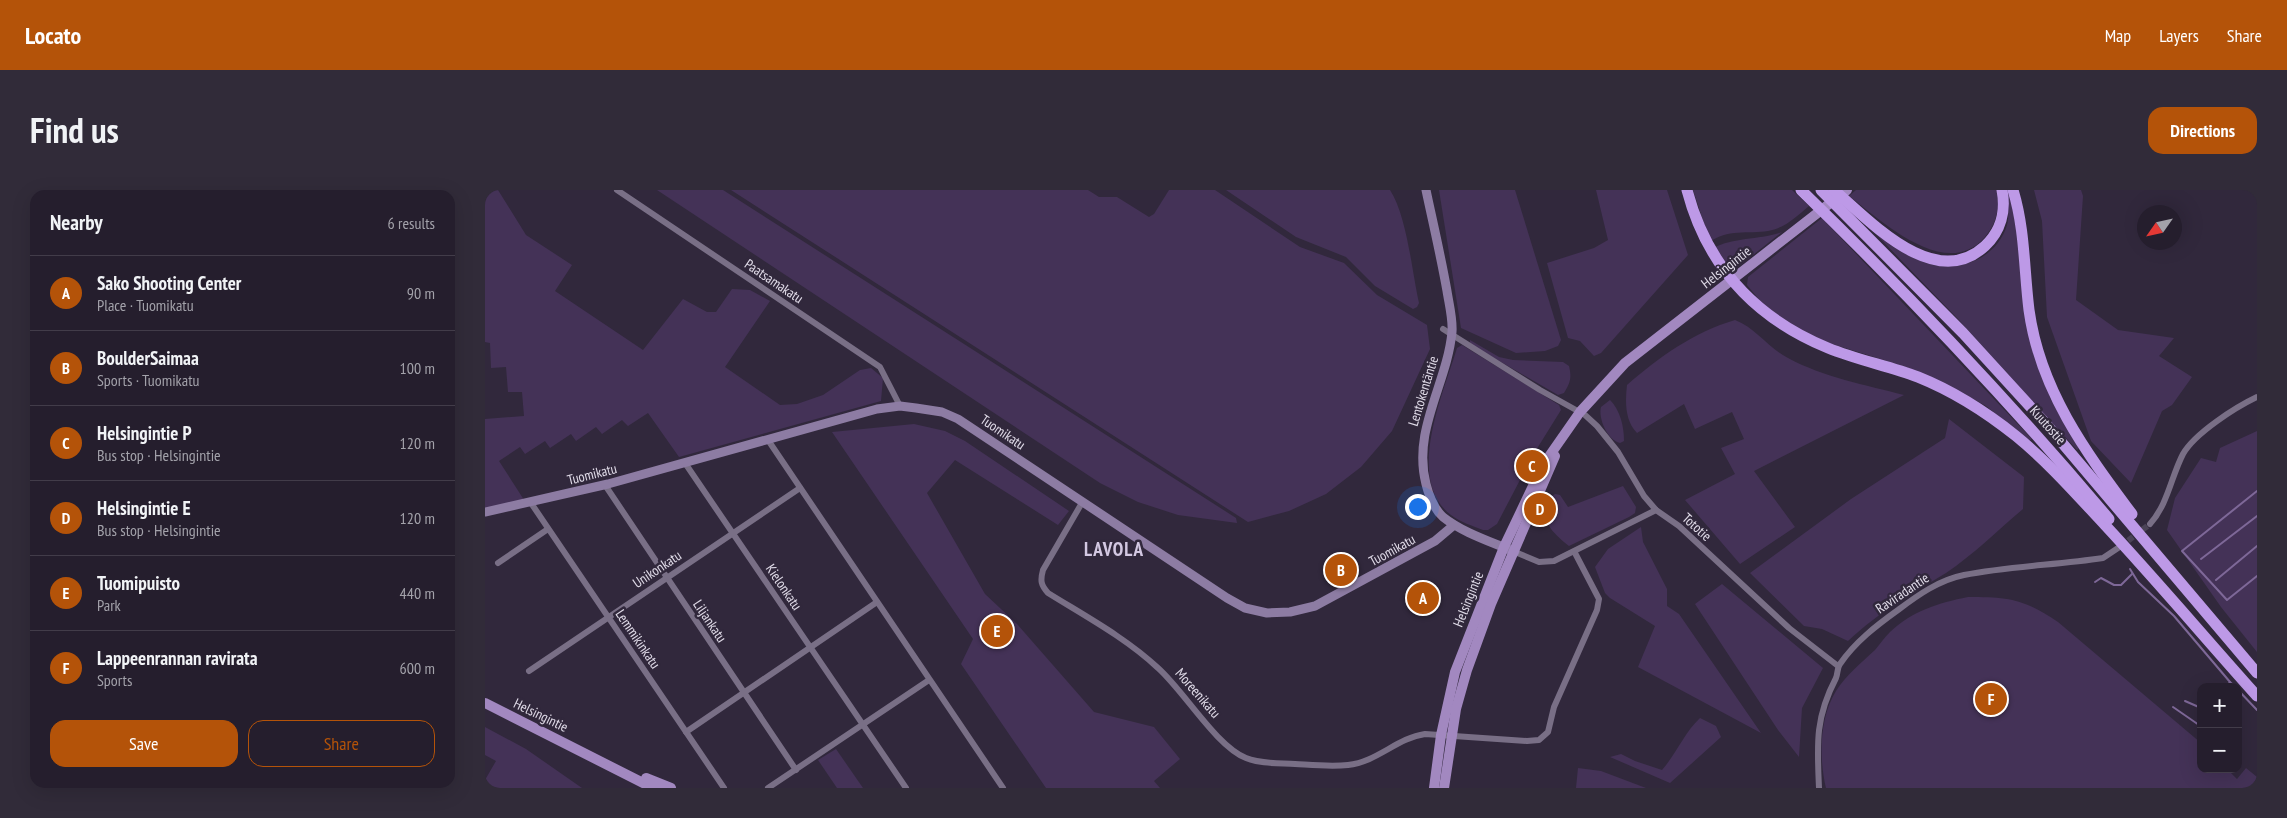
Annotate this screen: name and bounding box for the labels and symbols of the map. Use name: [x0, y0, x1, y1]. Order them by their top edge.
north arrow: [2137, 205, 2182, 250]
street label: Helsingintie: [1697, 242, 1755, 292]
street label: Paatsamakatu: [741, 255, 807, 307]
street label: Lentokentäntie: [1404, 354, 1442, 428]
street label: Kuutostie: [2026, 402, 2070, 448]
street label: Tuomikatu: [977, 410, 1029, 454]
pin: C: [1516, 447, 1548, 485]
street label: Tuomikatu: [565, 459, 619, 489]
pin: D: [1524, 490, 1556, 528]
your location: [1405, 494, 1431, 520]
street label: Tototie: [1679, 509, 1716, 545]
street label: Tuomikatu: [1366, 530, 1418, 570]
district label: LAVOLA: [1084, 537, 1144, 561]
street label: Unikonkatu: [629, 546, 685, 592]
pin: B: [1325, 551, 1357, 589]
street label: Kielonkatu: [762, 560, 806, 614]
street label: Helsingintie: [1449, 568, 1487, 629]
street label: Raviradantie: [1872, 568, 1932, 617]
pin: A: [1407, 579, 1439, 617]
street label: Liljankatu: [689, 596, 731, 646]
street label: Lemmikinkatu: [612, 606, 664, 672]
pin: E: [981, 612, 1013, 650]
street label: Moreenikatu: [1171, 664, 1225, 722]
pin: F: [1975, 680, 2007, 718]
street label: Helsingintie: [511, 694, 571, 736]

